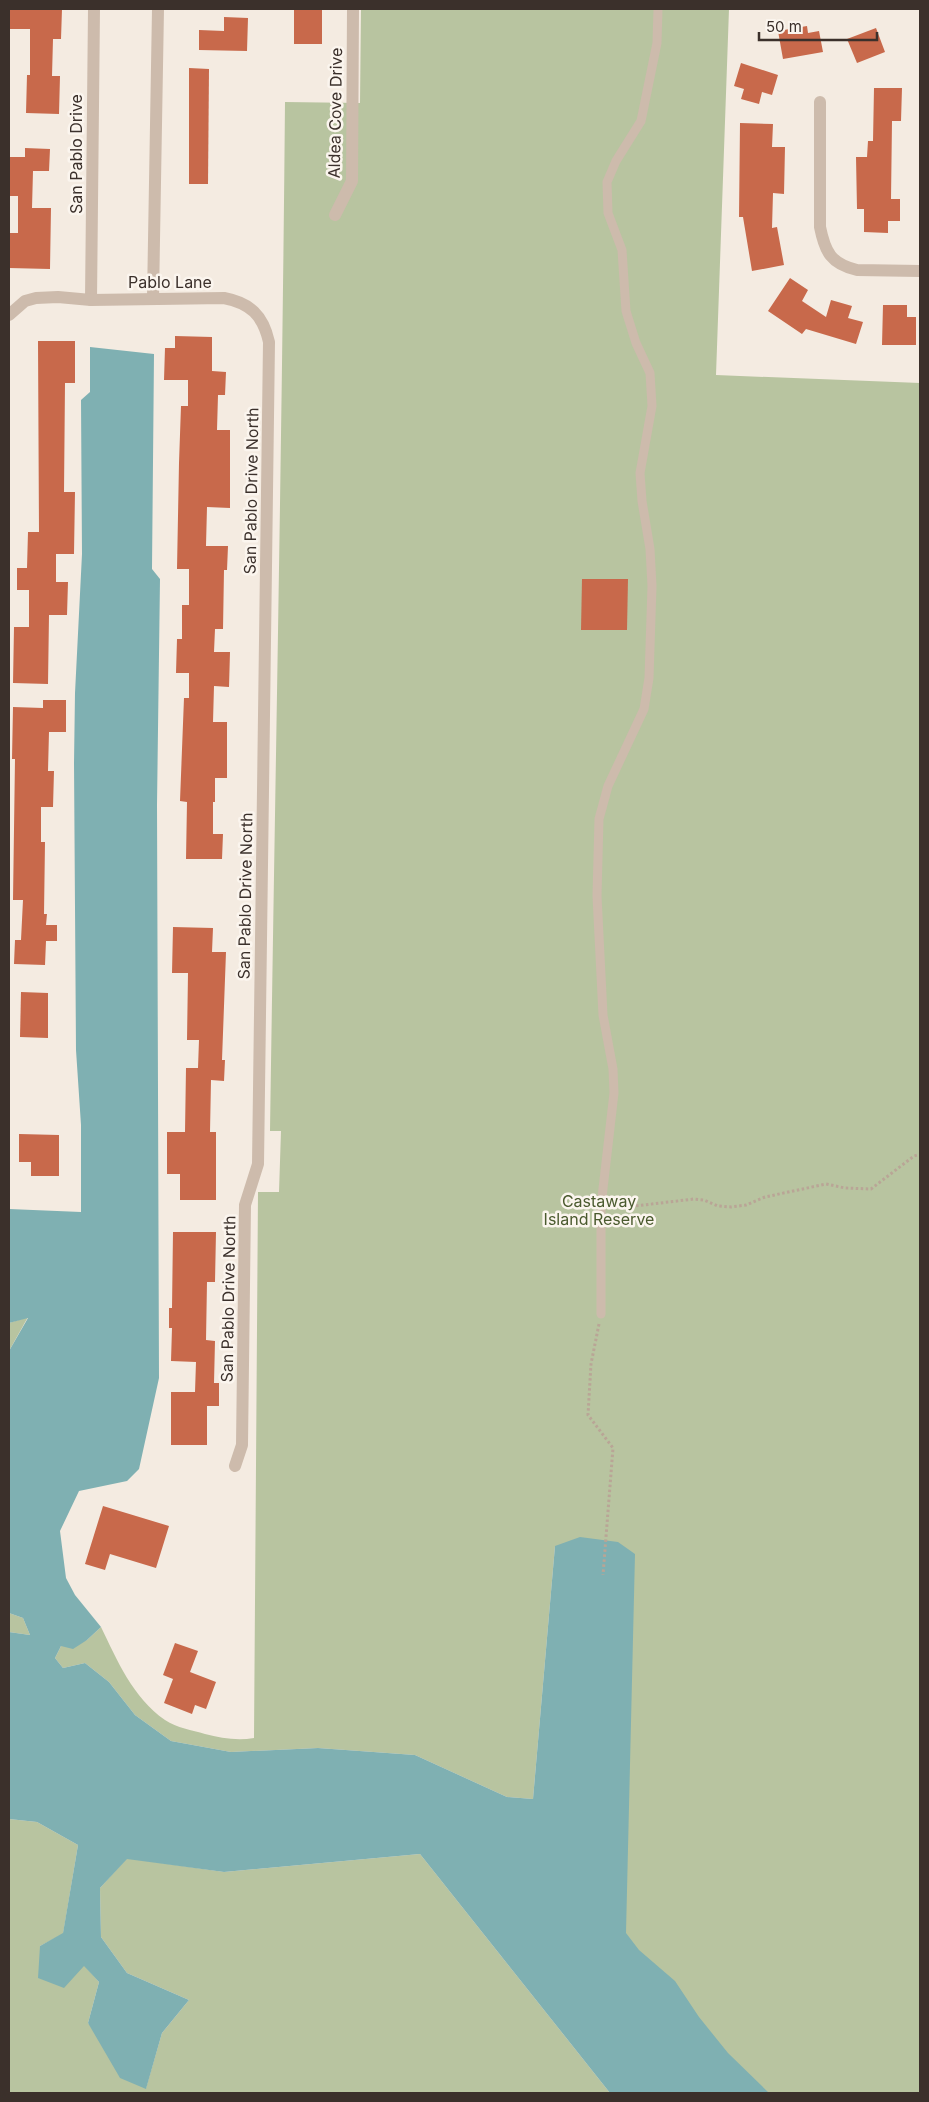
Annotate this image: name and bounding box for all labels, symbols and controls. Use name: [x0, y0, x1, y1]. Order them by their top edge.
scale bar: [759, 10, 876, 42]
text: 50 m: [766, 17, 802, 36]
street label: Aldea Cove Drive: [324, 47, 346, 179]
street label: San Pablo Drive: [66, 94, 86, 214]
street label: Pablo Lane: [128, 272, 212, 292]
street label: San Pablo Drive North: [240, 407, 262, 575]
street label: San Pablo Drive North: [234, 812, 256, 980]
park label: Castaway Island Reserve: [544, 1191, 654, 1229]
street label: San Pablo Drive North: [217, 1215, 239, 1383]

